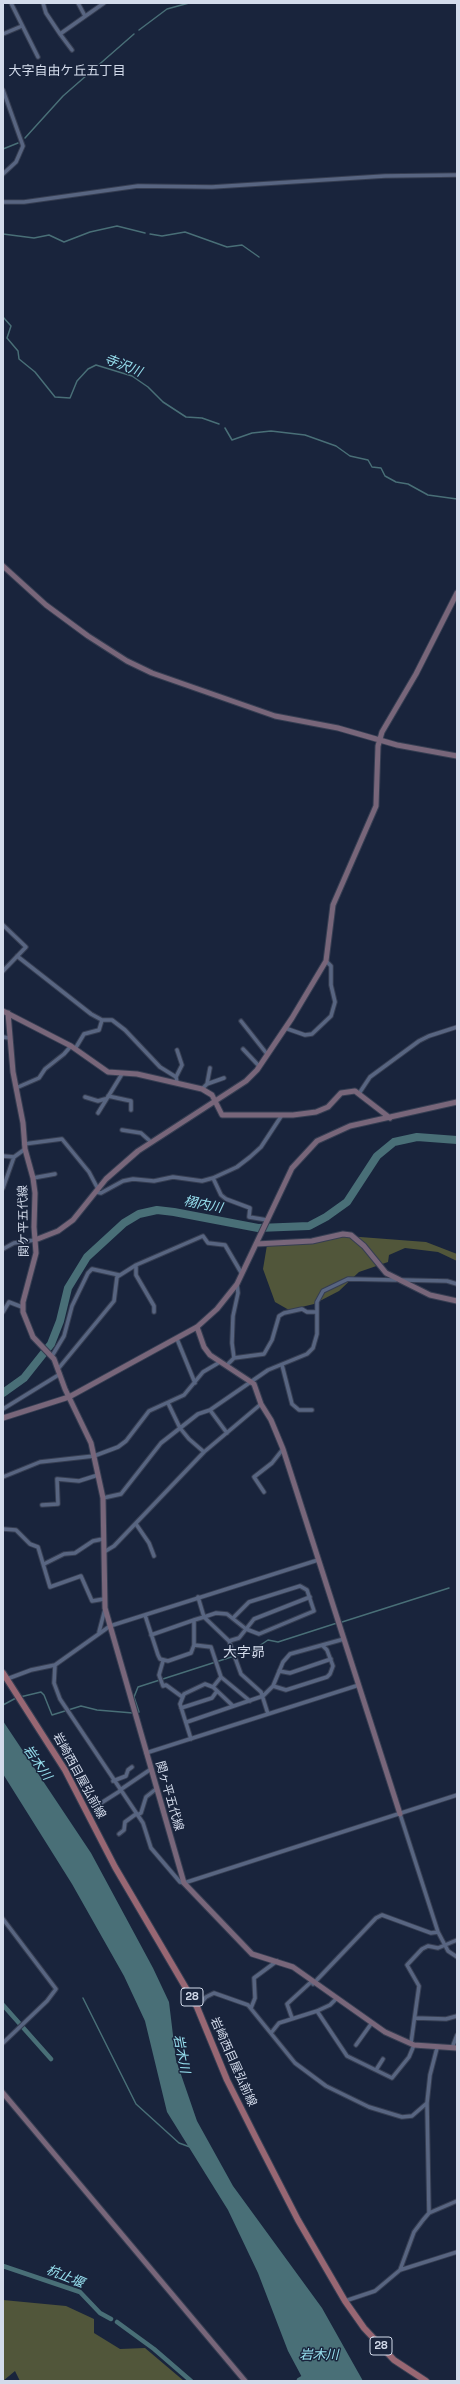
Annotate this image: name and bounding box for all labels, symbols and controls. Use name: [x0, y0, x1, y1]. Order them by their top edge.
district label: 大字自由ケ丘五丁目: [9, 63, 125, 79]
water label: 寺沢川: [102, 352, 144, 380]
street label: 関ケ平五代線: [16, 1185, 32, 1257]
water label: 栩内川: [182, 1194, 224, 1216]
district label: 大字昴: [223, 1645, 265, 1661]
street label: 岩崎西目屋弘前線: [49, 1731, 109, 1821]
water label: 岩木川: [19, 1743, 55, 1783]
street label: 関ヶ平五代線: [152, 1759, 186, 1833]
road number: 28: [181, 1988, 203, 2006]
street label: 岩崎西目屋弘前線: [207, 2015, 259, 2109]
water label: 岩木川: [170, 2033, 192, 2075]
water label: 杭止堰: [44, 2262, 86, 2292]
road number: 28: [370, 2337, 392, 2355]
water label: 岩木川: [300, 2347, 338, 2363]

